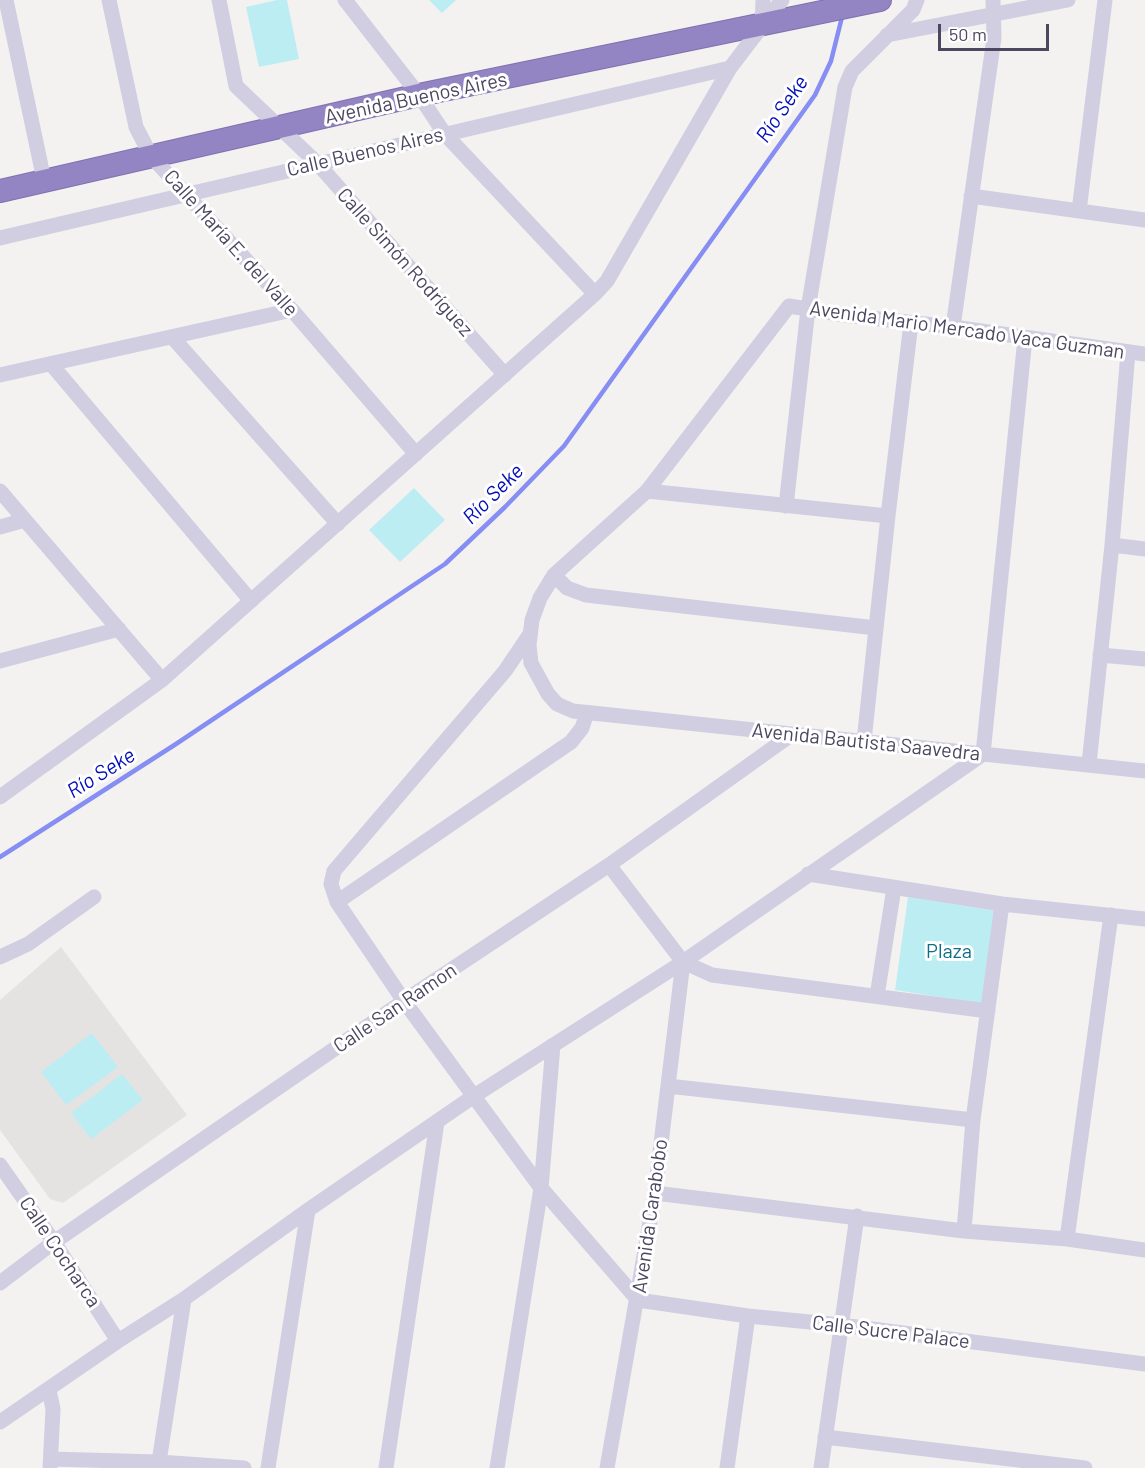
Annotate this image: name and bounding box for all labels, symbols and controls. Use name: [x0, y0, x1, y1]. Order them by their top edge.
scale bar: [941, 12, 1052, 50]
text: 50 m: [949, 23, 987, 45]
street label: Avenida Buenos Aires: [323, 67, 509, 129]
water label: Río Seke: [750, 71, 814, 147]
street label: Calle Buenos Aires: [285, 122, 445, 182]
street label: Calle María E. del Valle: [159, 165, 303, 321]
street label: Calle Simón Rodríguez: [332, 183, 478, 341]
street label: Avenida Mario Mercado Vaca Guzman: [808, 296, 1126, 364]
water label: Río Seke: [457, 458, 529, 530]
street label: Avenida Bautista Saavedra: [751, 718, 981, 766]
water label: Río Seke: [62, 742, 140, 804]
park label: Plaza: [926, 939, 972, 963]
street label: Calle San Ramon: [329, 958, 461, 1058]
street label: Avenida Carabobo: [627, 1137, 673, 1295]
street label: Calle Cocharca: [14, 1192, 106, 1312]
street label: Calle Sucre Palace: [811, 1310, 971, 1354]

